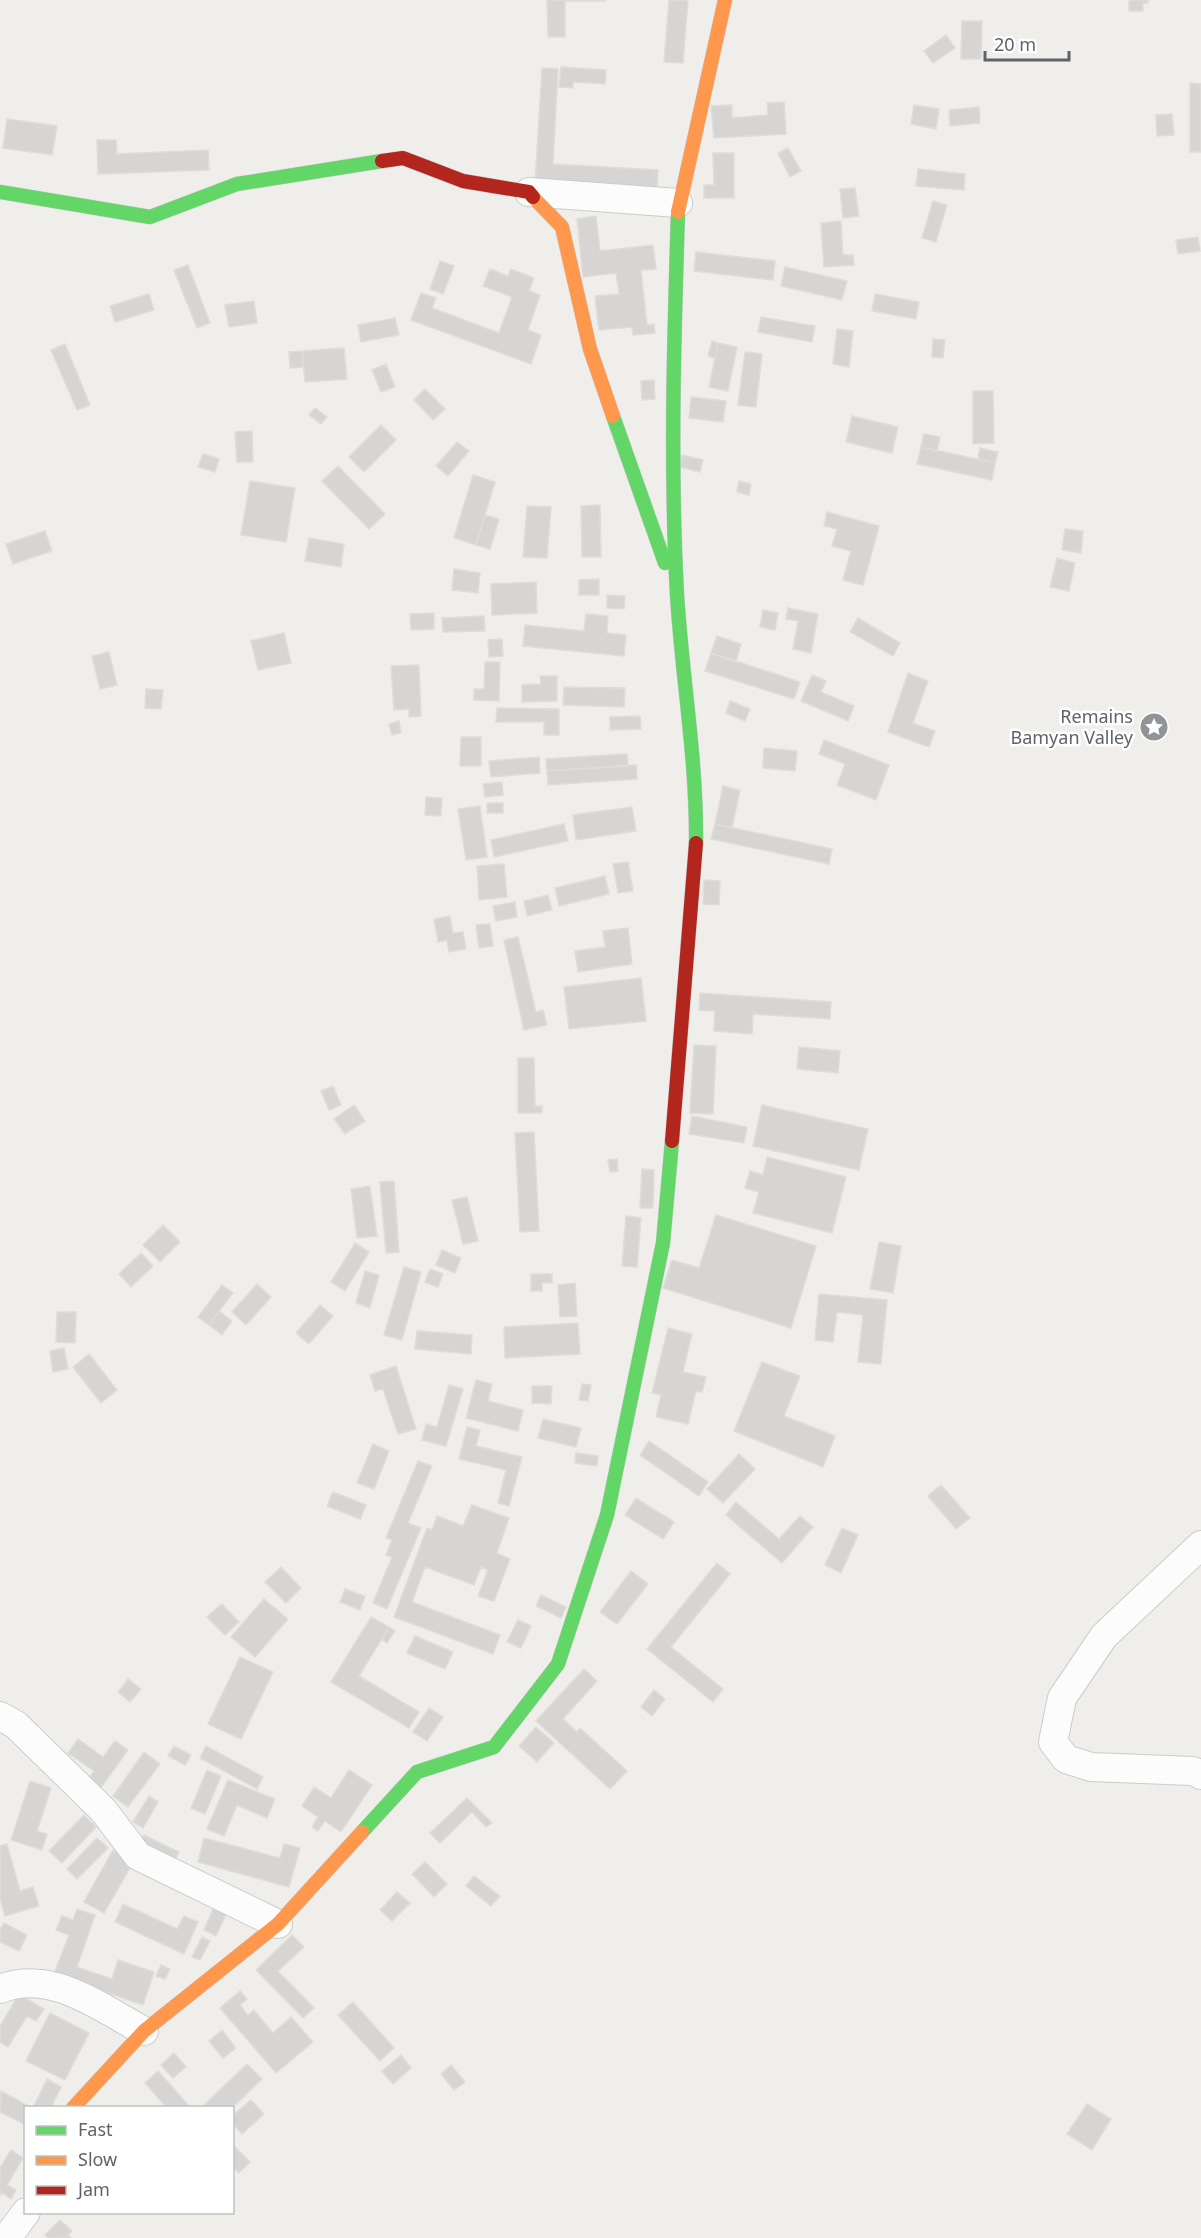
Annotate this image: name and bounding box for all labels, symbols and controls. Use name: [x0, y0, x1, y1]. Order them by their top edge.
scale bar: [985, 24, 1069, 62]
text: 20 m: [994, 32, 1036, 56]
place label: Remains Bamyan Valley: [1010, 704, 1134, 749]
place icon: Remains Bamyan Valley: [1138, 711, 1170, 743]
legend: [24, 2106, 234, 2214]
text: Fast: [78, 2117, 113, 2141]
text: Slow: [78, 2147, 117, 2171]
text: Jam: [76, 2177, 110, 2201]

